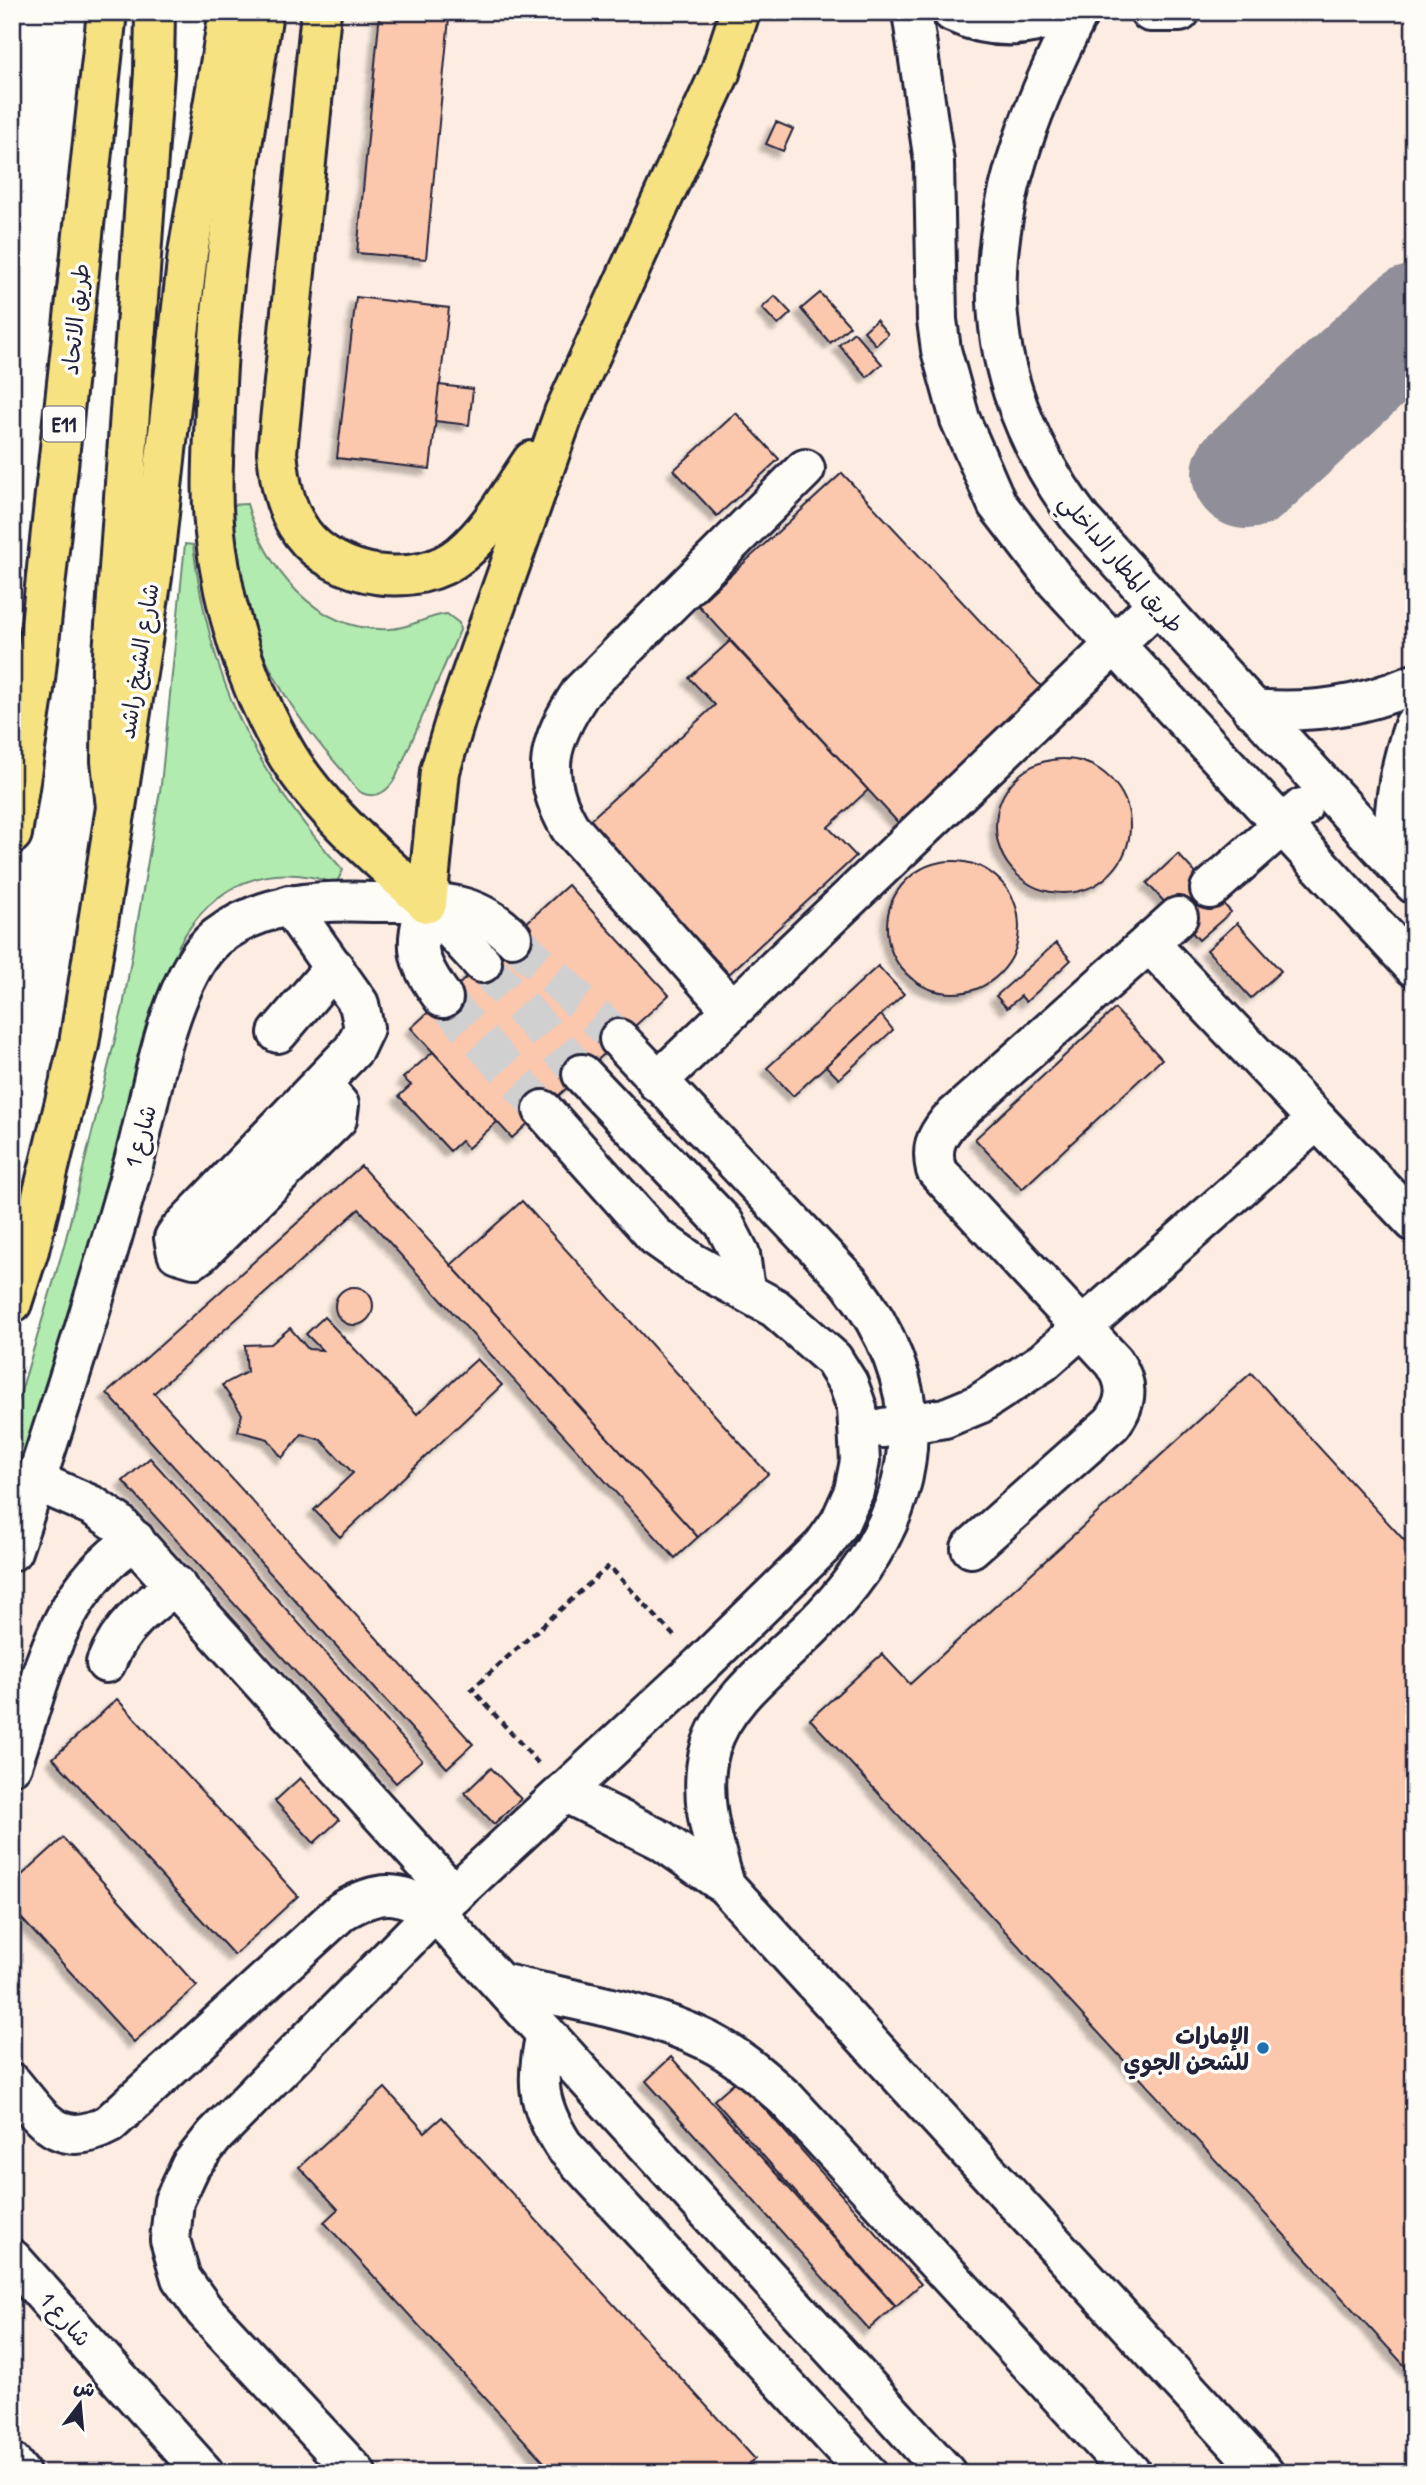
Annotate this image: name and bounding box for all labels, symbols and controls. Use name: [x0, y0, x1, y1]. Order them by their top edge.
street label: طريق الاتحاد: [54, 262, 96, 376]
road number: E11: [43, 406, 85, 442]
street label: طريق المطار الداخلي: [1048, 487, 1191, 643]
street label: شارع الشيخ راشد: [110, 581, 167, 741]
street label: شارع 1: [117, 1101, 164, 1171]
place label: الإمارات للشحن الجوي: [1124, 2020, 1249, 2080]
marker: الإمارات للشحن الجوي: [1255, 2040, 1271, 2056]
street label: شارع 1: [33, 2285, 99, 2354]
north arrow: [46, 2370, 116, 2440]
text: ش: [71, 2372, 98, 2403]

